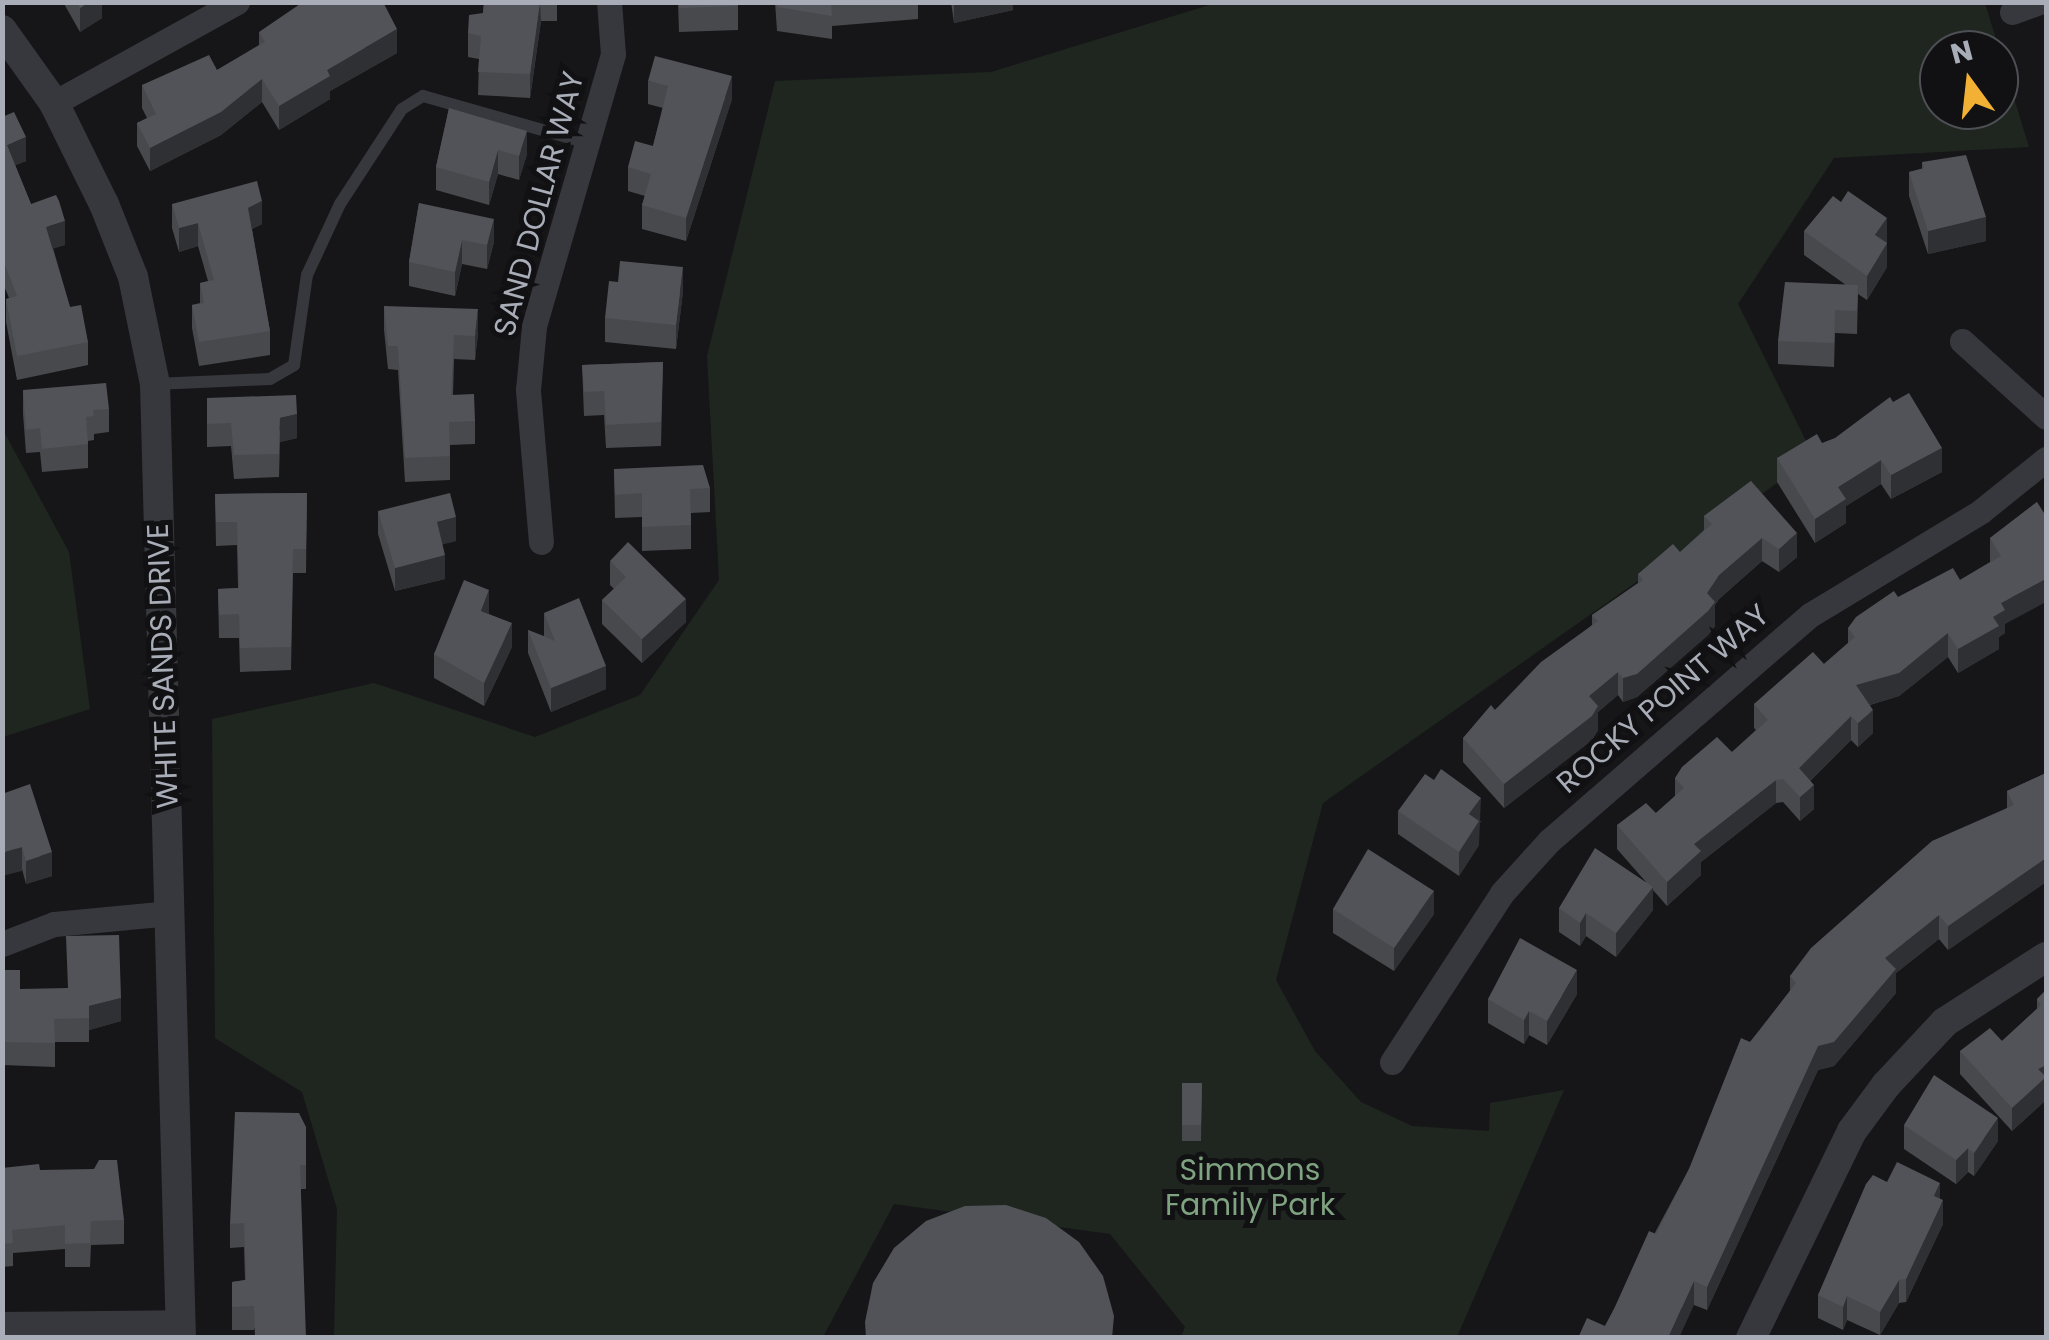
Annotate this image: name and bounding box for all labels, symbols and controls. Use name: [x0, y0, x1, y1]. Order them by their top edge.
north arrow: [1919, 30, 2019, 130]
text: N: [1946, 31, 1977, 74]
street label: SAND DOLLAR WAY: [486, 68, 592, 340]
street label: WHITE SANDS DRIVE: [140, 523, 186, 809]
street label: ROCKY POINT WAY: [1550, 597, 1776, 801]
park label: Simmons Family Park: [1165, 1152, 1335, 1222]

